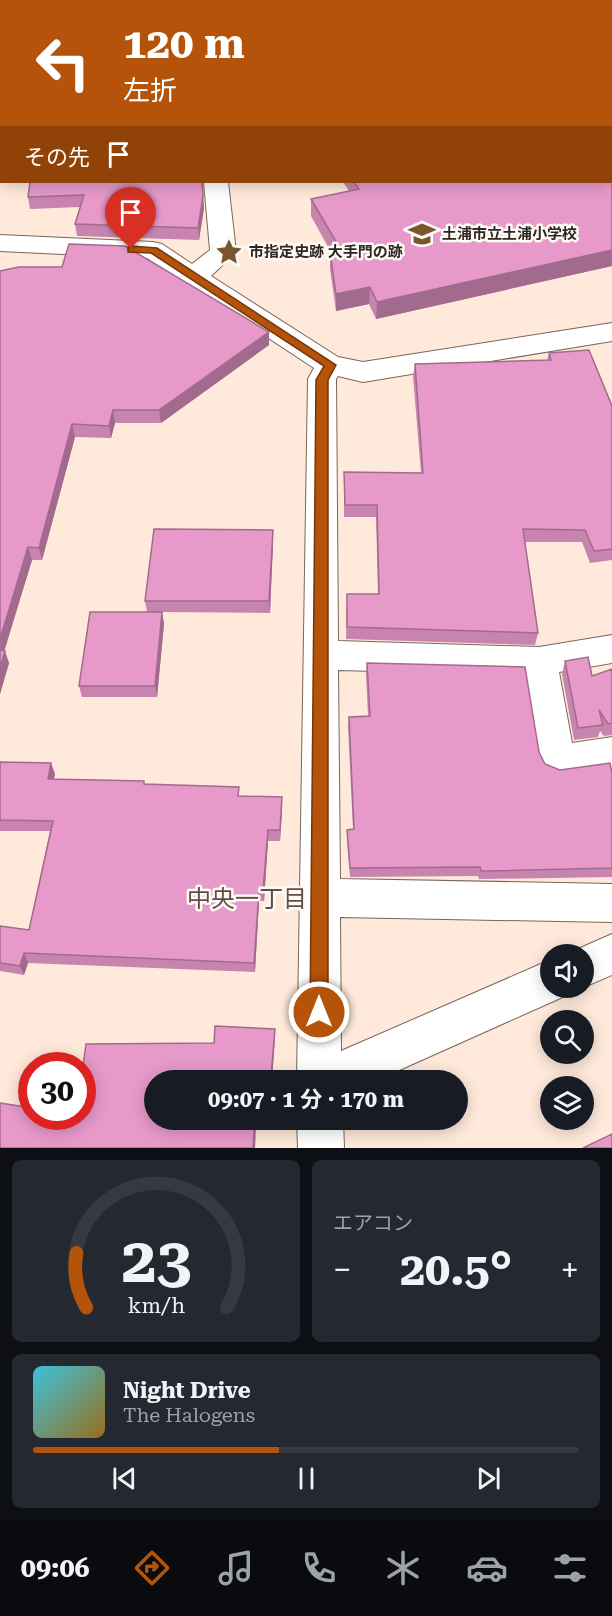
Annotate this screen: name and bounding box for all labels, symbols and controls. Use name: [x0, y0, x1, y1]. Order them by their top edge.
text: 120 m: [123, 19, 245, 68]
icon: left: [24, 24, 102, 102]
text: 左折: [123, 75, 177, 107]
icon: arrive: [102, 138, 135, 171]
text: その先: [24, 145, 90, 170]
pin: [105, 187, 156, 249]
icon: arrive: [114, 196, 147, 229]
school or university icon: 土浦市立土浦小学校: [407, 219, 437, 249]
place label: 土浦市立土浦小学校: [442, 225, 577, 243]
place icon: 市指定史跡 大手門の跡: [214, 237, 244, 267]
place label: 市指定史跡 大手門の跡: [249, 243, 403, 261]
district label: 中央一丁目: [187, 885, 307, 913]
map controls: [540, 944, 594, 1130]
button: sound: [540, 944, 594, 998]
position arrow: [287, 980, 351, 1044]
button: search: [540, 1010, 594, 1064]
speed limit sign: 30: [18, 1052, 96, 1130]
button: layers: [540, 1076, 594, 1130]
text: 09:07 · 1 分 · 170 m: [208, 1087, 404, 1112]
text: エアコン: [333, 1211, 413, 1235]
text: 23: [121, 1224, 191, 1297]
text: 20.5°: [400, 1243, 512, 1296]
text: −: [333, 1250, 351, 1289]
text: +: [561, 1250, 579, 1289]
text: km/h: [127, 1293, 185, 1318]
text: Night Drive: [123, 1378, 251, 1403]
text: The Halogens: [123, 1403, 255, 1427]
icon: previous: [108, 1462, 141, 1495]
icon: pause: [290, 1462, 323, 1495]
icon: next: [472, 1462, 505, 1495]
icon: directions: [131, 1547, 173, 1589]
icon: music: [215, 1547, 257, 1589]
icon: phone: [298, 1547, 340, 1589]
icon: climate: [382, 1547, 424, 1589]
icon: car: [466, 1547, 508, 1589]
icon: filters: [549, 1547, 591, 1589]
text: 09:06: [21, 1552, 90, 1584]

